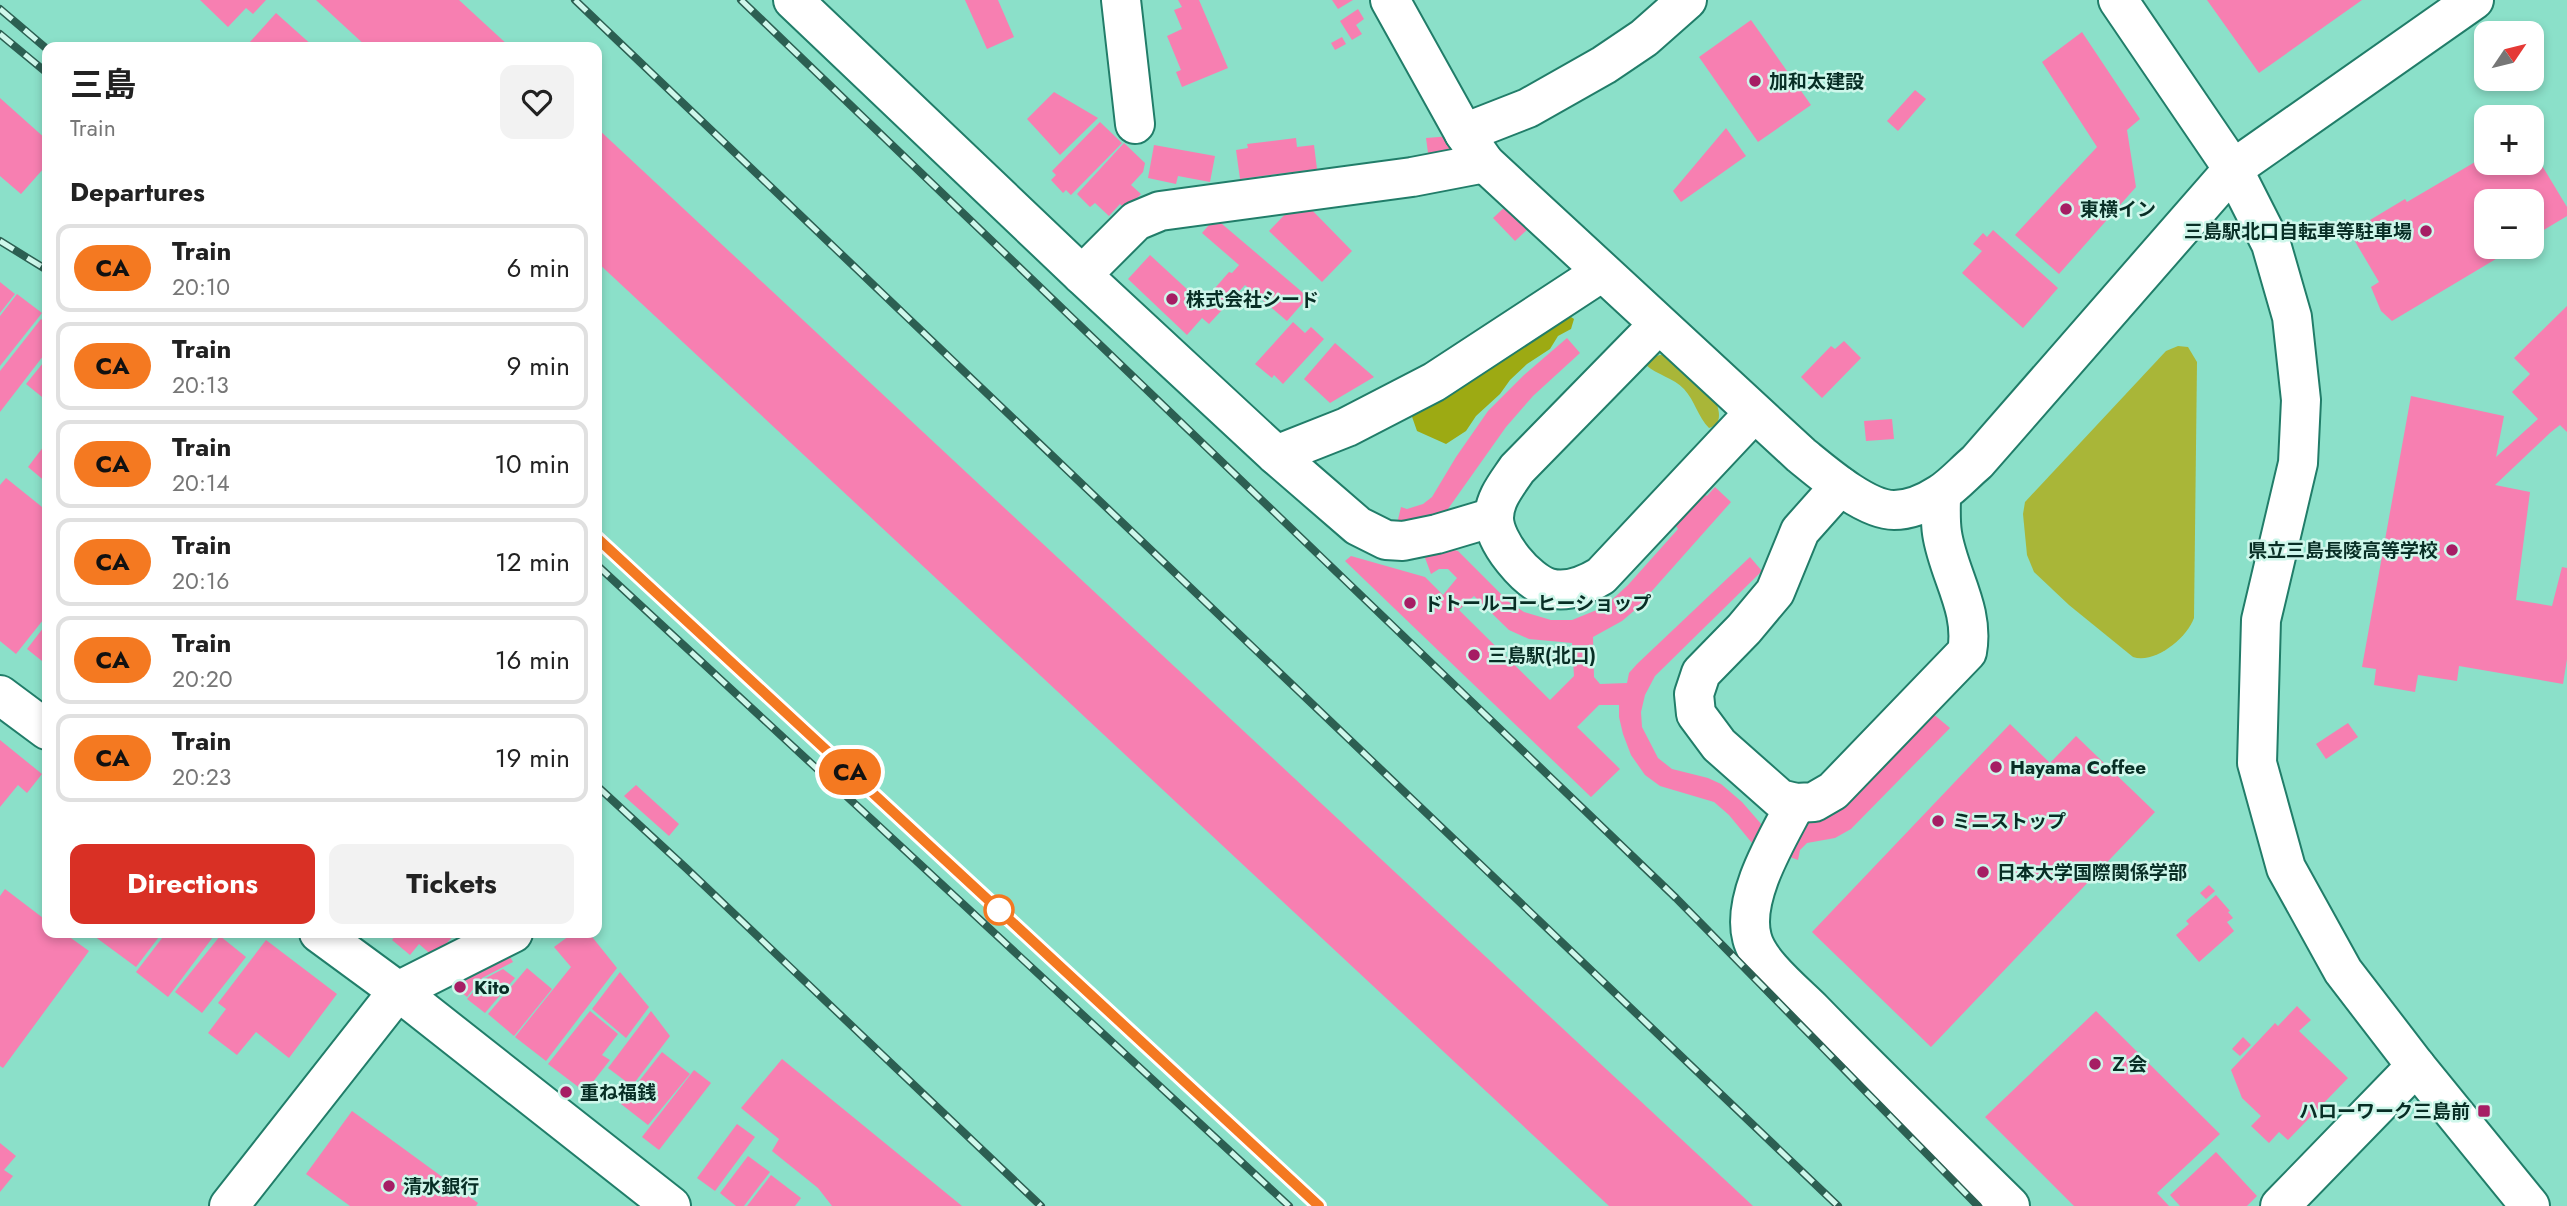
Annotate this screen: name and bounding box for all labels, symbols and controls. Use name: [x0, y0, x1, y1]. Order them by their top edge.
north arrow: [2474, 21, 2544, 91]
map controls: [2474, 21, 2544, 259]
text: 三島: [70, 61, 136, 108]
button: heart: [500, 65, 574, 139]
place label: 加和太建設: [1769, 68, 1864, 95]
marker: 加和太建設: [1747, 73, 1763, 89]
button: +: [2474, 105, 2544, 175]
text: Train: [70, 111, 116, 145]
text: Departures: [70, 173, 205, 211]
button: −: [2474, 189, 2544, 259]
place label: 東横イン: [2080, 196, 2156, 223]
marker: 東横イン: [2058, 201, 2074, 217]
place label: 三島駅北口自転車等駐車場: [2184, 218, 2412, 245]
marker: 三島駅北口自転車等駐車場: [2418, 223, 2434, 239]
text: Train: [172, 232, 231, 270]
text: 6 min: [507, 249, 570, 287]
text: CA: [95, 250, 130, 285]
text: 20:10: [172, 270, 230, 304]
place label: 株式会社シード: [1186, 286, 1319, 313]
marker: 株式会社シード: [1164, 291, 1180, 307]
text: Train: [172, 330, 231, 368]
text: 9 min: [507, 347, 570, 385]
text: CA: [95, 348, 130, 383]
text: 20:13: [172, 368, 229, 402]
text: Train: [172, 428, 231, 466]
text: 10 min: [494, 445, 570, 483]
text: CA: [95, 446, 130, 481]
text: 20:14: [172, 466, 230, 500]
text: Train: [172, 526, 231, 564]
place label: 県立三島長陵高等学校: [2248, 537, 2438, 564]
marker: 県立三島長陵高等学校: [2444, 542, 2460, 558]
text: 12 min: [495, 543, 570, 581]
text: CA: [95, 544, 130, 579]
text: 20:16: [172, 564, 229, 598]
place label: ドトールコーヒーショップ: [1424, 590, 1651, 617]
marker: ドトールコーヒーショップ: [1402, 595, 1418, 611]
text: Train: [172, 624, 231, 662]
text: 16 min: [495, 641, 570, 679]
text: CA: [95, 642, 130, 677]
place label: 三島駅(北口): [1488, 642, 1596, 669]
marker: 三島駅(北口): [1466, 647, 1482, 663]
text: 20:20: [172, 662, 233, 696]
text: Train: [172, 722, 231, 760]
text: 19 min: [495, 739, 570, 777]
text: CA: [95, 740, 130, 775]
line badge: CA: [818, 749, 882, 795]
text: CA: [833, 754, 867, 789]
place label: Hayama Coffee: [2010, 754, 2146, 781]
marker: Hayama Coffee: [1988, 759, 2004, 775]
text: 20:23: [172, 760, 231, 794]
place label: ミニストップ: [1952, 808, 2066, 835]
marker: ミニストップ: [1930, 813, 1946, 829]
button: Directions: [70, 844, 315, 924]
button: Tickets: [329, 844, 574, 924]
place label: 日本大学国際関係学部: [1997, 859, 2187, 886]
marker: 日本大学国際関係学部: [1975, 864, 1991, 880]
unlabelled marker: [984, 895, 1014, 925]
place label: Kito: [474, 974, 510, 1001]
marker: Kito: [452, 979, 468, 995]
place label: Ｚ会: [2109, 1051, 2147, 1078]
marker: Ｚ会: [2087, 1056, 2103, 1072]
place label: 重ね福銭: [580, 1079, 656, 1106]
marker: 重ね福銭: [558, 1084, 574, 1100]
place label: ハローワーク三島前: [2299, 1098, 2470, 1125]
marker: ハローワーク三島前: [2476, 1103, 2492, 1119]
place label: 清水銀行: [403, 1173, 479, 1200]
marker: 清水銀行: [381, 1178, 397, 1194]

